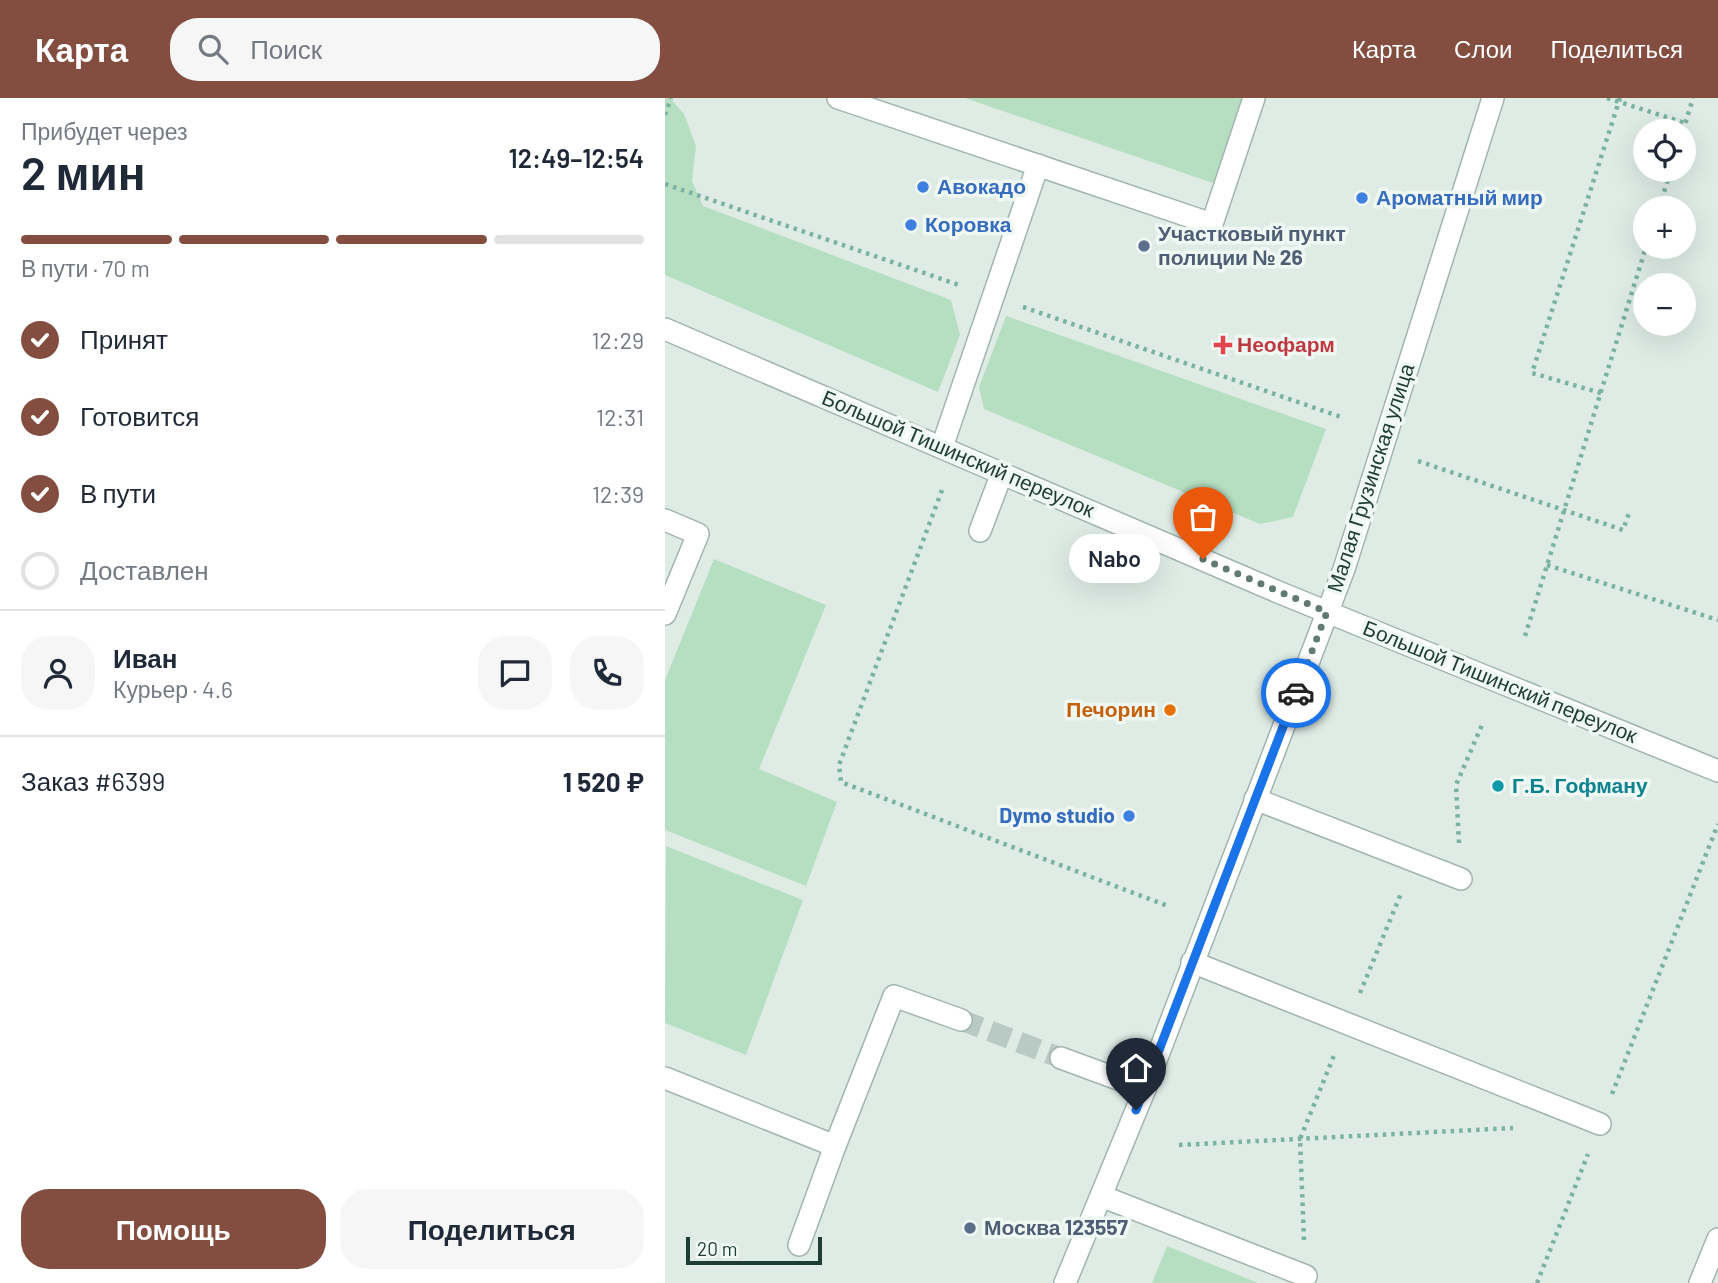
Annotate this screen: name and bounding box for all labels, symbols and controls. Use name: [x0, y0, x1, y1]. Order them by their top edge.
search box: [170, 18, 660, 81]
text: Карта: [35, 29, 128, 69]
icon: search: [194, 30, 232, 68]
text: Поиск: [250, 33, 322, 64]
text: Карта: [1352, 34, 1416, 63]
text: Слои: [1454, 34, 1512, 63]
text: Поделиться: [1550, 34, 1683, 63]
text: Прибудет через: [21, 117, 188, 145]
map controls: [1633, 119, 1696, 336]
button: locate: [1633, 119, 1696, 182]
text: 12:49–12:54: [508, 142, 644, 173]
text: 2 мин: [21, 144, 146, 199]
place label: Авокадо: [937, 173, 1026, 198]
marker: Авокадо: [915, 179, 931, 195]
place label: Ароматный мир: [1376, 184, 1543, 209]
marker: Ароматный мир: [1354, 190, 1370, 206]
button: +: [1633, 196, 1696, 259]
place label: Коровка: [925, 211, 1012, 236]
marker: Коровка: [903, 217, 919, 233]
place label: Участковый пункт полиции № 26: [1158, 220, 1346, 269]
marker: Участковый пункт полиции № 26: [1136, 238, 1152, 254]
text: В пути · 70 m: [21, 254, 150, 282]
button: −: [1633, 273, 1696, 336]
icon: check: [21, 321, 59, 359]
text: Принят: [80, 323, 168, 354]
text: 12:29: [592, 326, 644, 354]
place label: Неофарм: [1237, 331, 1335, 356]
marker: Неофарм: [1215, 337, 1231, 353]
street label: Малая Грузинская улица: [1321, 360, 1419, 595]
street label: Большой Тишинский переулок: [819, 384, 1099, 522]
icon: check: [21, 398, 59, 436]
text: Готовится: [80, 400, 199, 431]
text: 12:31: [596, 403, 644, 431]
icon: check: [21, 475, 59, 513]
text: В пути: [80, 477, 156, 508]
text: 12:39: [592, 480, 644, 508]
pin: [1173, 487, 1233, 559]
icon: bag: [1184, 498, 1222, 536]
callout: Nabo: [1070, 534, 1161, 584]
text: Nabo: [1088, 544, 1141, 572]
text: Доставлен: [80, 554, 209, 585]
street label: Большой Тишинский переулок: [1360, 614, 1642, 747]
button: person: [21, 636, 95, 710]
button: chat: [478, 636, 552, 710]
button: phone: [570, 636, 644, 710]
text: Иван: [113, 642, 178, 673]
courier: [1261, 658, 1331, 728]
icon: car: [1277, 674, 1315, 712]
text: Курьер · 4.6: [113, 675, 233, 703]
place label: Печорин: [1066, 696, 1156, 721]
marker: Печорин: [1162, 702, 1178, 718]
text: Заказ #6399: [21, 765, 165, 796]
text: 1 520 ₽: [563, 766, 644, 797]
place label: Г.Б. Гофману: [1512, 772, 1648, 797]
marker: Г.Б. Гофману: [1490, 778, 1506, 794]
place label: Dymo studio: [999, 802, 1115, 827]
marker: Dymo studio: [1121, 808, 1137, 824]
pin: [1106, 1038, 1166, 1110]
icon: home: [1117, 1049, 1155, 1087]
button: Помощь: [21, 1189, 326, 1269]
button: Поделиться: [340, 1189, 644, 1269]
place label: Москва 123557: [984, 1214, 1129, 1239]
marker: Москва 123557: [962, 1220, 978, 1236]
scale bar: [686, 1234, 823, 1266]
text: 20 m: [697, 1237, 737, 1260]

